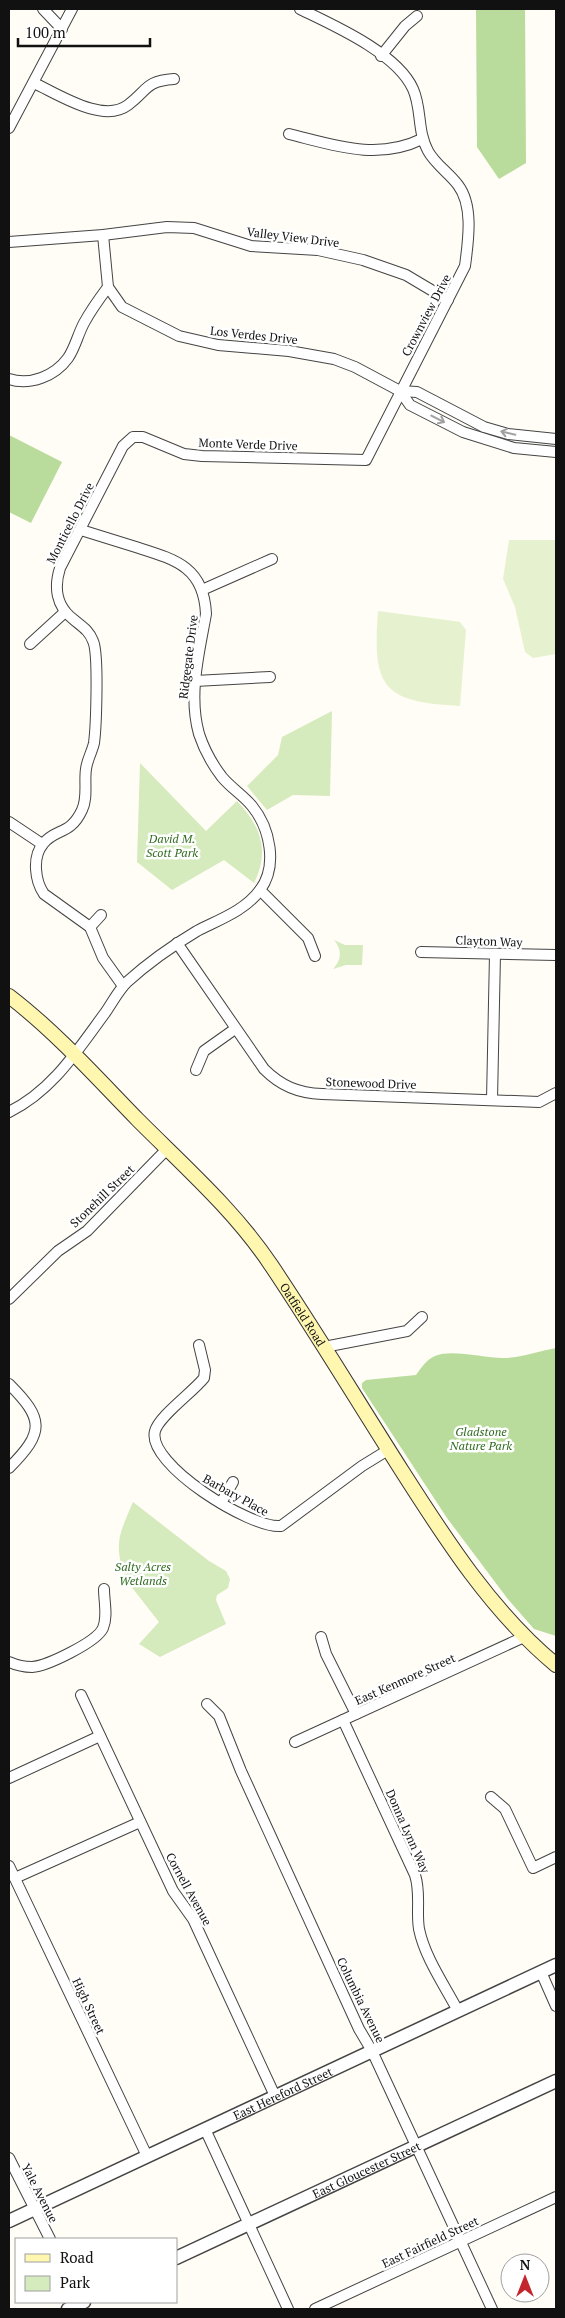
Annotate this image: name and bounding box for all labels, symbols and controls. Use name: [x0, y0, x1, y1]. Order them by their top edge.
scale bar: [18, 15, 150, 47]
text: 100 m: [25, 22, 66, 42]
street label: Valley View Drive: [246, 224, 340, 250]
street label: Crownview Drive: [398, 271, 454, 359]
street label: Los Verdes Drive: [209, 323, 299, 347]
one-way arrow: [430, 415, 445, 424]
one-way arrow: [501, 428, 517, 437]
street label: Monte Verde Drive: [198, 435, 298, 453]
street label: Monticello Drive: [43, 480, 97, 566]
street label: Ridgegate Drive: [175, 614, 201, 700]
park label: David M. Scott Park: [146, 831, 198, 860]
street label: Clayton Way: [455, 932, 524, 950]
street label: Stonewood Drive: [325, 1074, 417, 1092]
street label: Stonehill Street: [67, 1161, 138, 1230]
street label: Oatfield Road: [277, 1280, 329, 1349]
park label: Gladstone Nature Park: [449, 1424, 512, 1453]
street label: Barbary Place: [201, 1471, 271, 1519]
park label: Salty Acres Wetlands: [115, 1559, 171, 1588]
street label: East Kenmore Street: [352, 1650, 458, 1708]
street label: Donna Lynn Way: [383, 1787, 434, 1876]
street label: Cornell Avenue: [163, 1850, 215, 1928]
street label: Columbia Avenue: [334, 1955, 388, 2045]
street label: High Street: [69, 1975, 109, 2037]
street label: East Hereford Street: [231, 2063, 335, 2123]
street label: East Gloucester Street: [310, 2137, 423, 2201]
street label: Yale Avenue: [19, 2161, 61, 2225]
street label: East Fairfield Street: [379, 2213, 481, 2271]
legend: [15, 2238, 178, 2303]
text: Road: [60, 2247, 93, 2267]
north arrow: [500, 2253, 550, 2303]
text: N: [520, 2255, 531, 2274]
text: Park: [60, 2272, 90, 2292]

